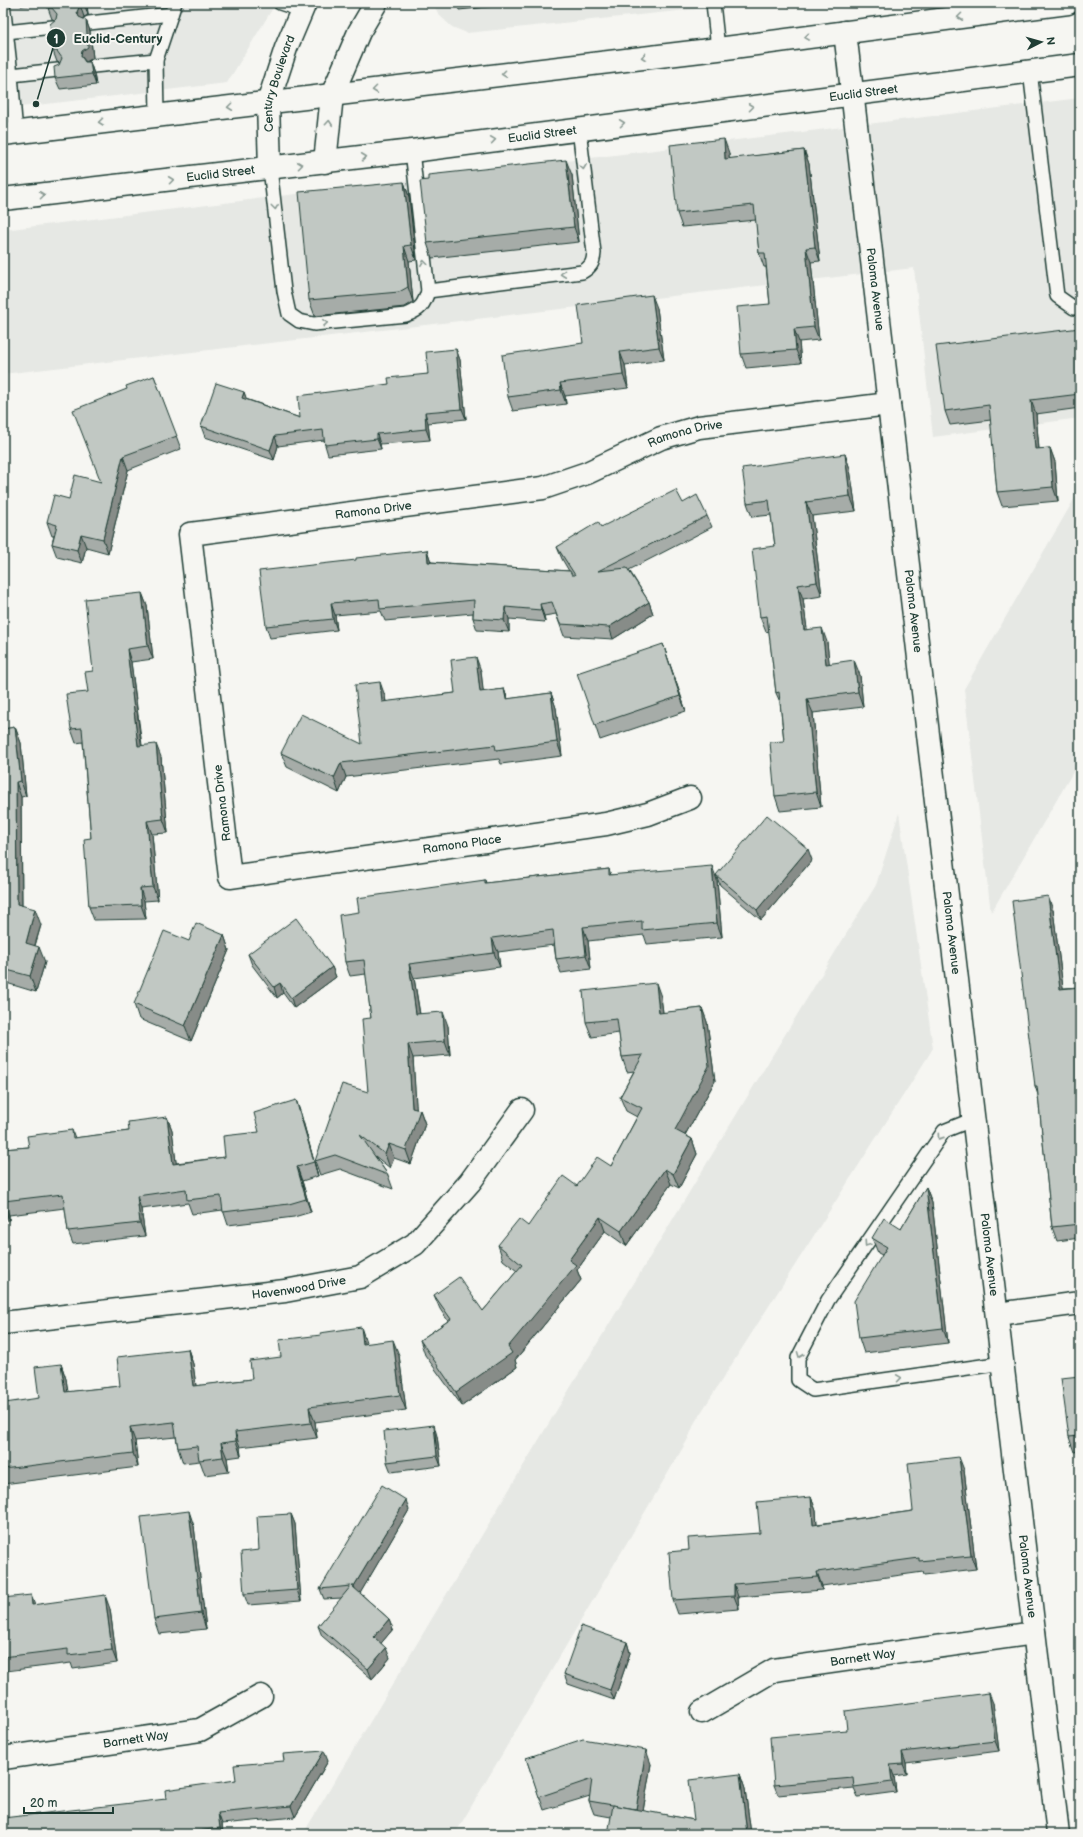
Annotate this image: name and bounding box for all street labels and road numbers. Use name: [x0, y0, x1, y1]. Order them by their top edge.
street label: Century Boulevard: [260, 33, 299, 132]
street label: Euclid Street: [828, 81, 899, 105]
street label: Euclid Street: [507, 123, 578, 147]
street label: Euclid Street: [185, 162, 256, 185]
street label: Paloma Avenue: [863, 247, 887, 332]
street label: Ramona Drive: [645, 417, 723, 451]
street label: Ramona Drive: [334, 498, 413, 523]
street label: Paloma Avenue: [901, 569, 925, 653]
street label: Ramona Drive: [210, 764, 235, 842]
street label: Ramona Place: [422, 832, 502, 857]
street label: Paloma Avenue: [939, 890, 963, 975]
street label: Paloma Avenue: [977, 1212, 1001, 1297]
street label: Havenwood Drive: [251, 1273, 347, 1303]
street label: Paloma Avenue: [1015, 1534, 1039, 1619]
street label: Barnett Way: [829, 1646, 897, 1670]
street label: Barnett Way: [102, 1727, 170, 1752]

